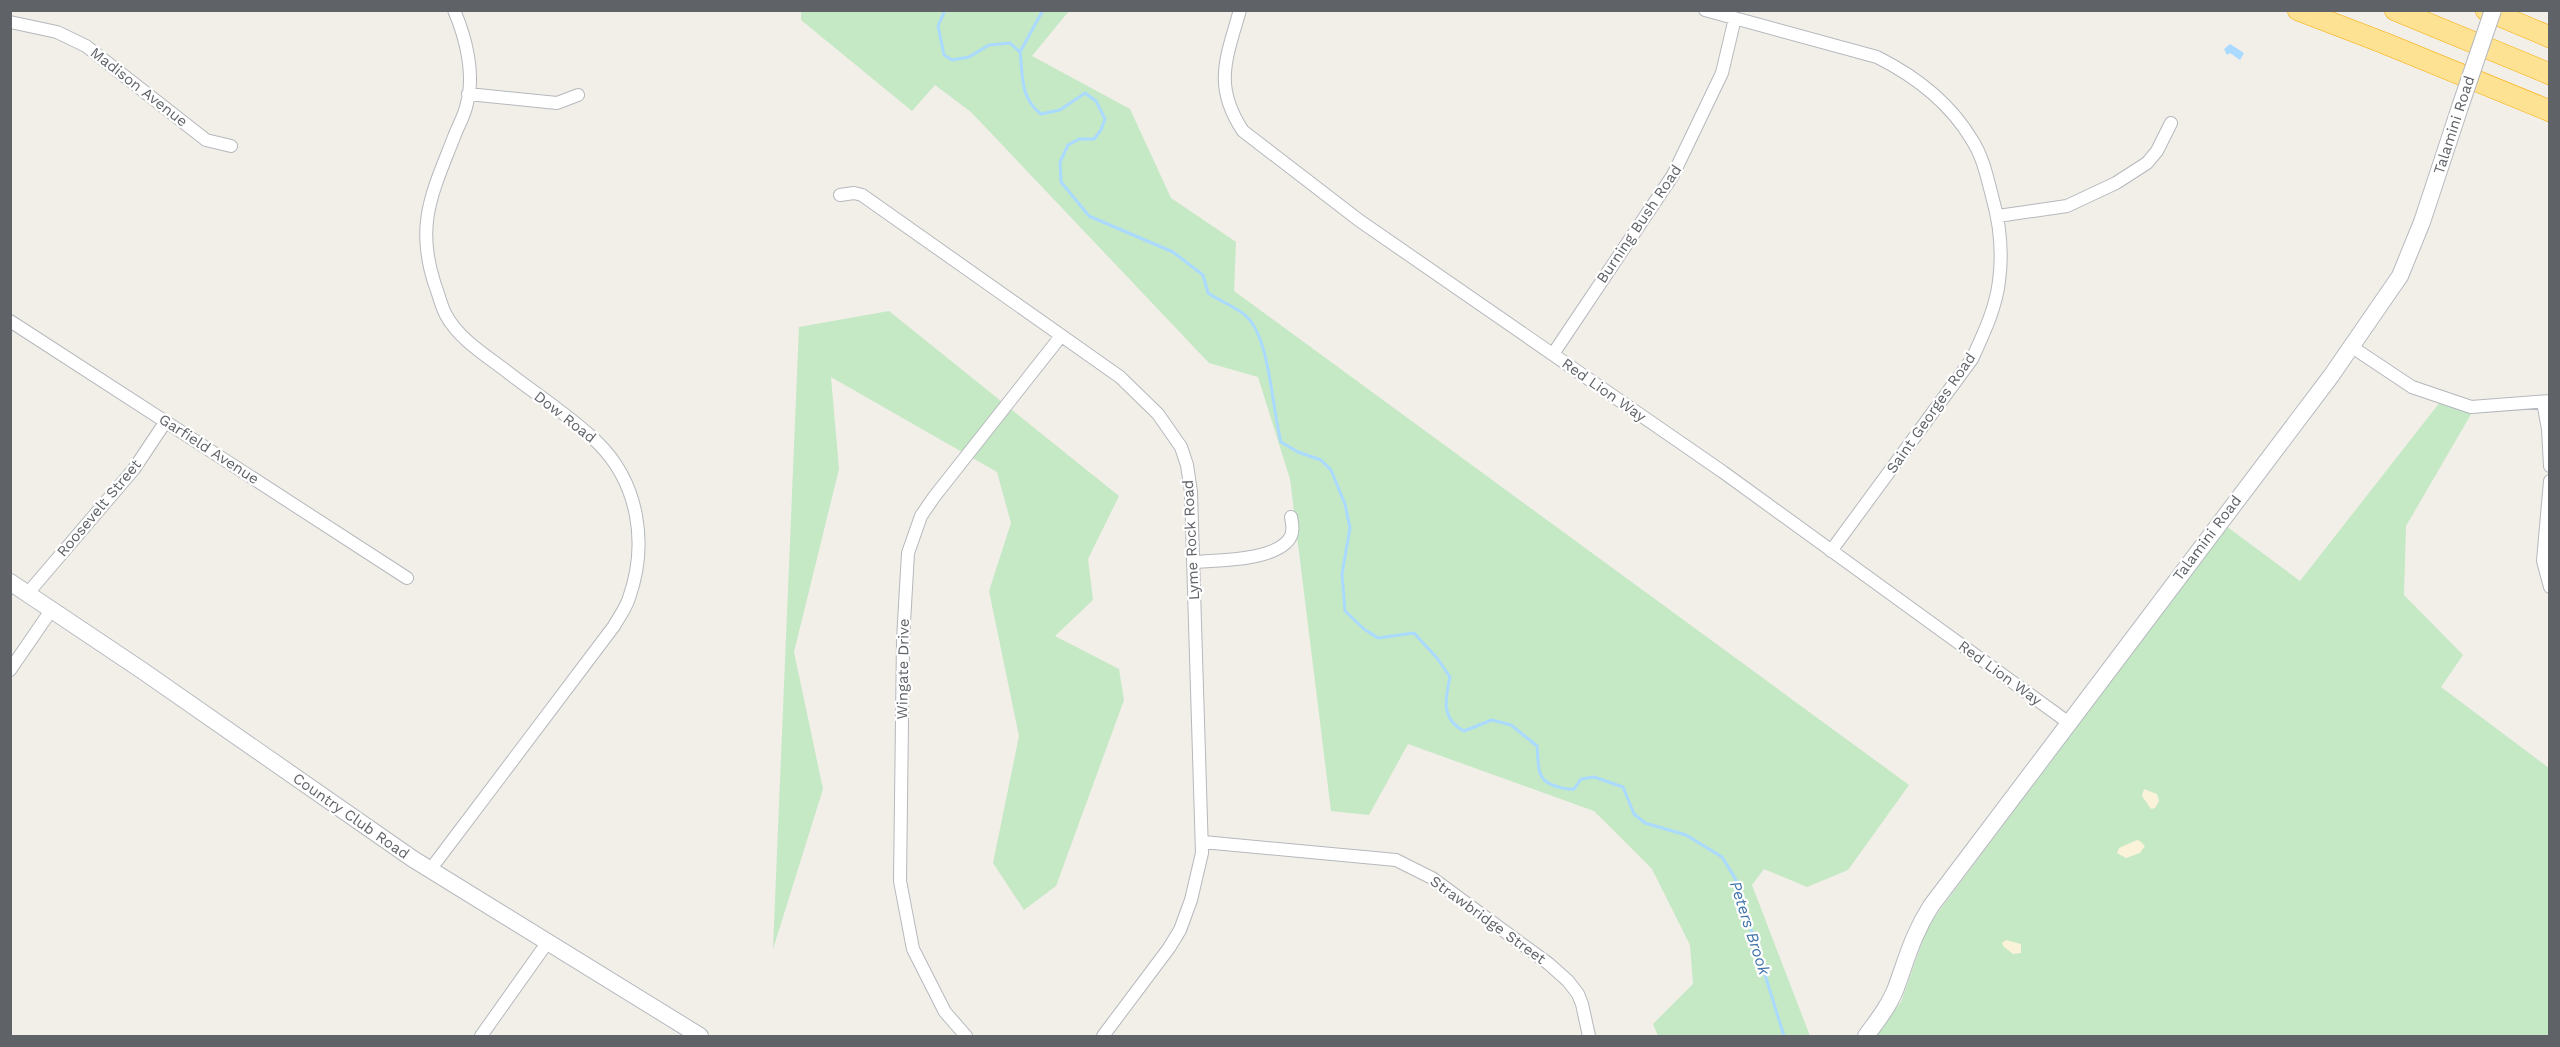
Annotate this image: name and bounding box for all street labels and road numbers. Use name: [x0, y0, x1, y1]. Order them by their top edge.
street label: Madison Avenue: [87, 43, 191, 131]
street label: Talamini Road: [2430, 74, 2478, 176]
street label: Burning Bush Road: [1593, 161, 1685, 287]
street label: Saint Georges Road: [1883, 349, 1979, 477]
street label: Red Lion Way: [1558, 354, 1650, 426]
street label: Dow Road: [530, 387, 600, 447]
street label: Garfield Avenue: [156, 410, 262, 488]
street label: Roosevelt Street: [53, 455, 145, 560]
street label: Lyme Rock Road: [1179, 479, 1203, 601]
street label: Talamini Road: [2169, 492, 2245, 584]
street label: Wingate Drive: [893, 618, 913, 720]
street label: Red Lion Way: [1955, 637, 2045, 709]
street label: Country Club Road: [289, 769, 413, 863]
street label: Strawbridge Street: [1427, 872, 1550, 968]

